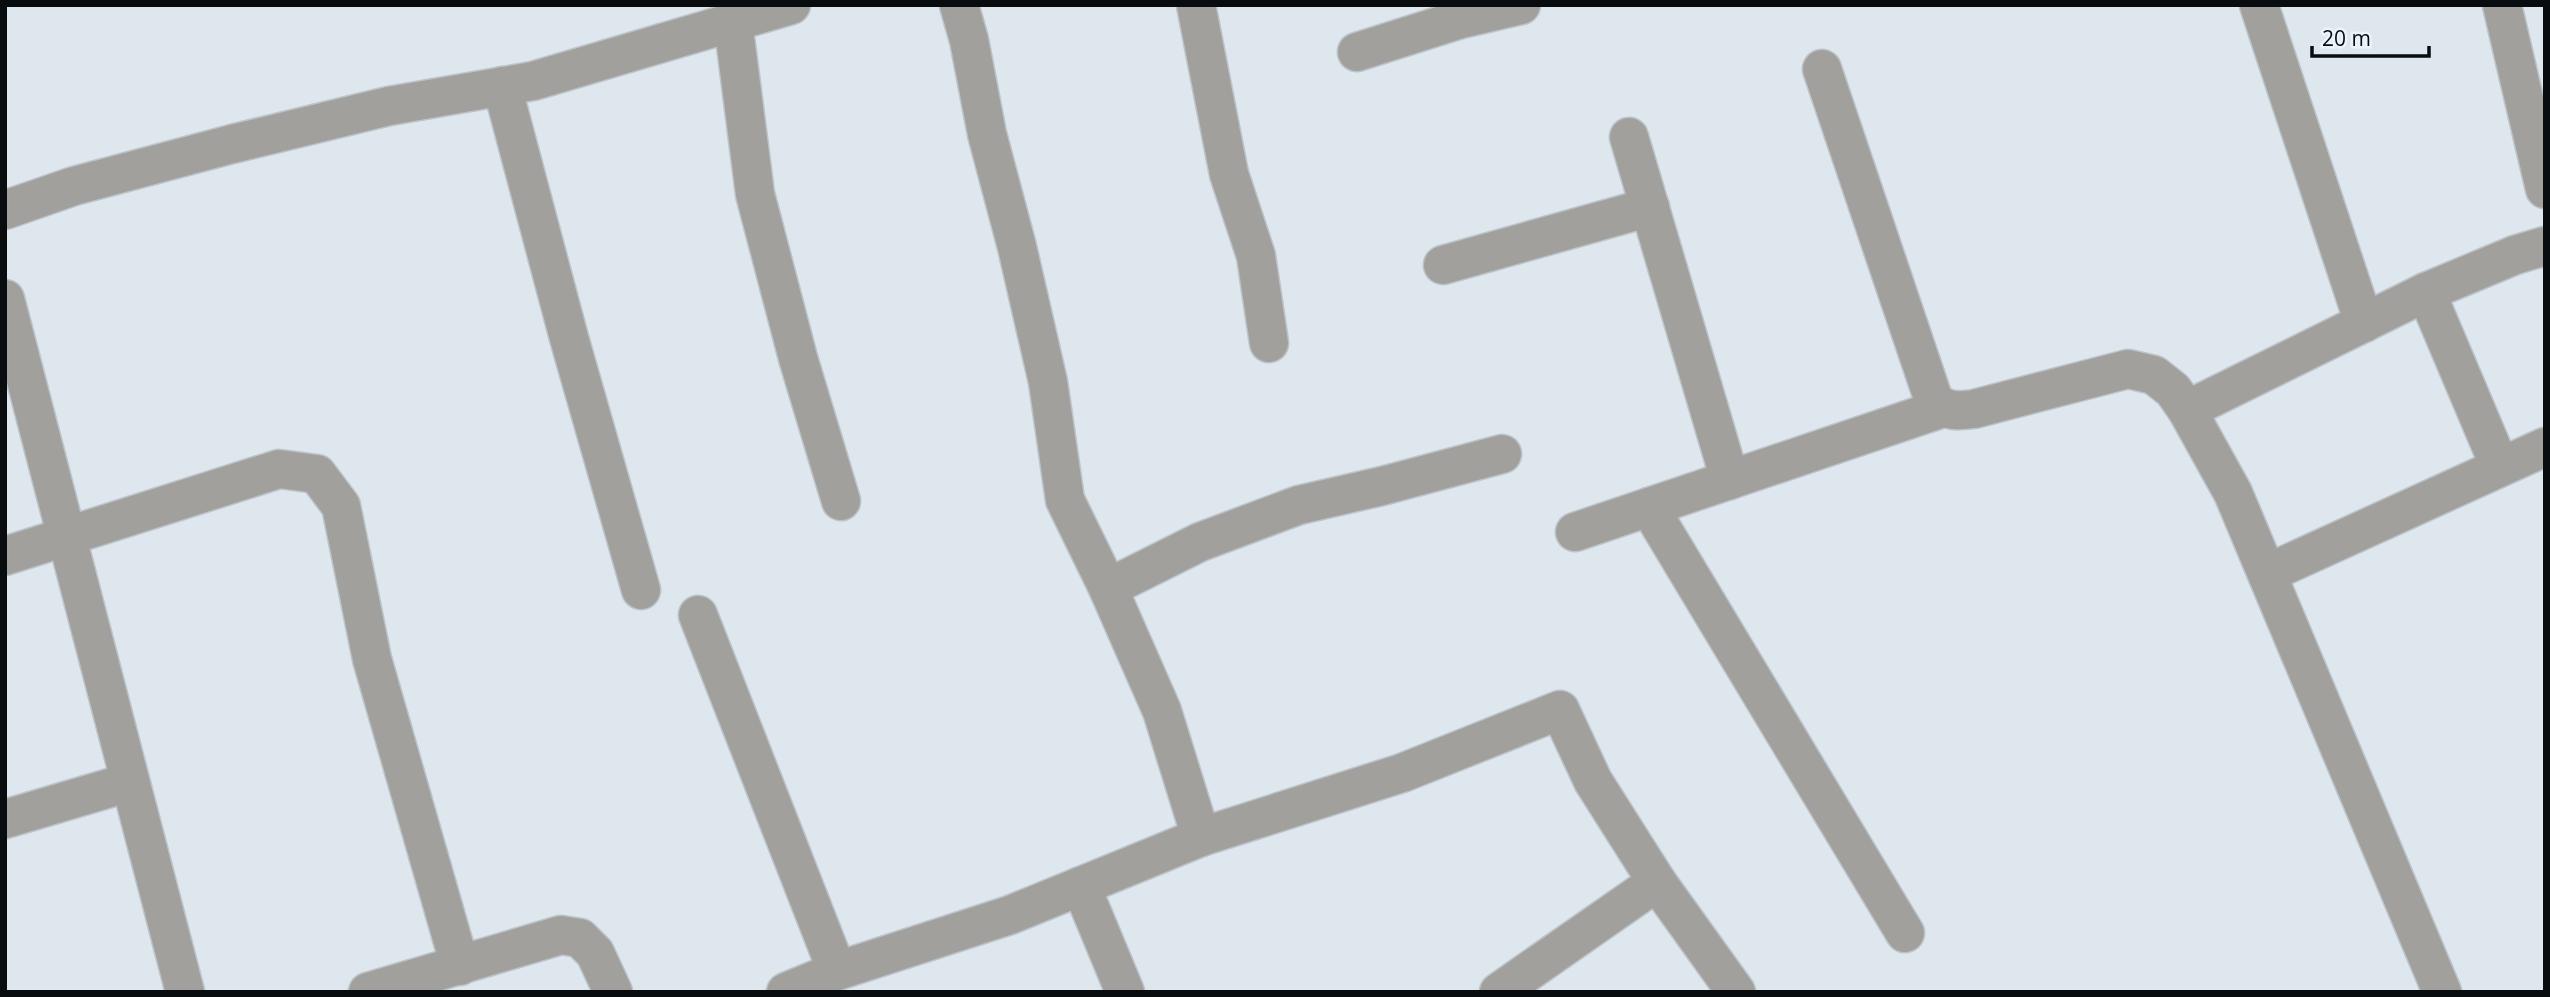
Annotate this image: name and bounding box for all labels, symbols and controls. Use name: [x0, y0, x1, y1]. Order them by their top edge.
scale bar: [2312, 14, 2429, 58]
text: 20 m: [2322, 24, 2371, 52]

